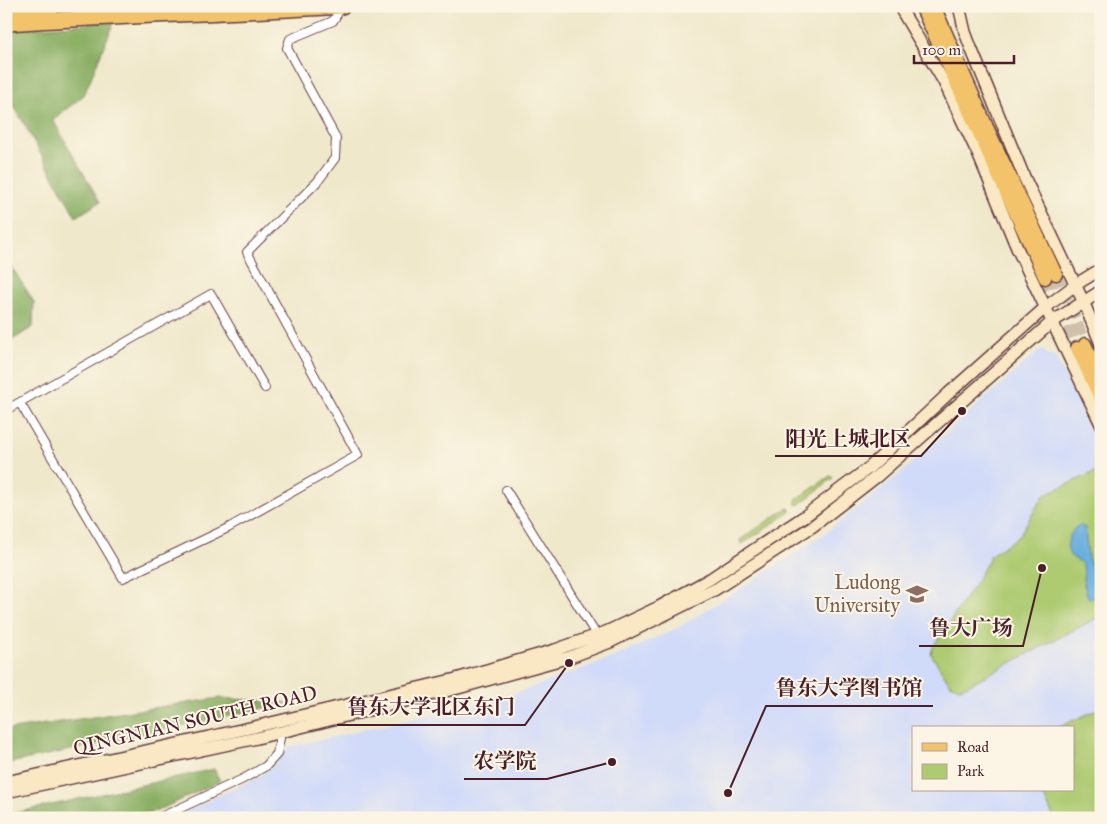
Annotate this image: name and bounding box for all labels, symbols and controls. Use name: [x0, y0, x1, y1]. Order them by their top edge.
scale bar: [914, 32, 1014, 64]
text: 100 m: [922, 41, 962, 59]
callout: 阳光上城北区: [775, 420, 921, 456]
text: 阳光上城北区: [785, 426, 911, 452]
place label: Ludong University: [814, 570, 901, 617]
school or university icon: Ludong University: [904, 581, 930, 607]
callout: 鲁大广场: [919, 610, 1023, 646]
text: 鲁大广场: [929, 615, 1013, 641]
callout: 鲁东大学图书馆: [766, 670, 933, 706]
text: 鲁东大学图书馆: [776, 675, 923, 701]
street label: QINGNIAN SOUTH ROAD: [71, 680, 319, 760]
callout: 鲁东大学北区东门: [337, 689, 525, 725]
text: 鲁东大学北区东门: [347, 694, 515, 720]
legend: [912, 726, 1074, 792]
text: Road: [957, 738, 989, 756]
callout: 农学院: [464, 743, 547, 779]
text: 农学院: [474, 748, 537, 774]
text: Park: [957, 762, 984, 780]

